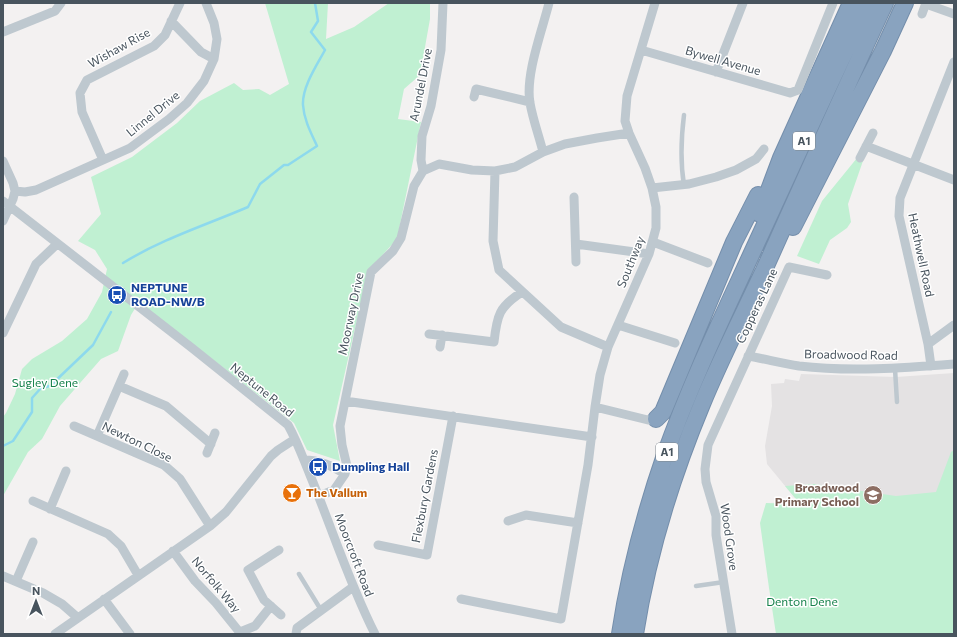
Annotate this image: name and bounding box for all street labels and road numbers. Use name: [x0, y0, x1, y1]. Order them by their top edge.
street label: Wishaw Rise: [85, 24, 152, 70]
street label: Bywell Avenue: [684, 43, 763, 78]
street label: Arundel Drive: [406, 47, 434, 123]
street label: Linnel Drive: [123, 88, 182, 139]
road number: A1: [793, 132, 815, 150]
street label: Heathwell Road: [906, 212, 938, 298]
street label: Southway: [613, 234, 647, 289]
street label: Copperas Lane: [733, 266, 780, 345]
street label: Moorway Drive: [334, 271, 366, 356]
street label: Broadwood Road: [804, 346, 898, 362]
street label: Neptune Road: [228, 359, 297, 419]
street label: Newton Close: [100, 418, 175, 464]
road number: A1: [656, 443, 678, 461]
street label: Flexbury Gardens: [408, 448, 440, 544]
street label: Wood Grove: [718, 502, 742, 571]
street label: Moorcroft Road: [333, 511, 377, 598]
street label: Norfolk Way: [189, 554, 244, 615]

